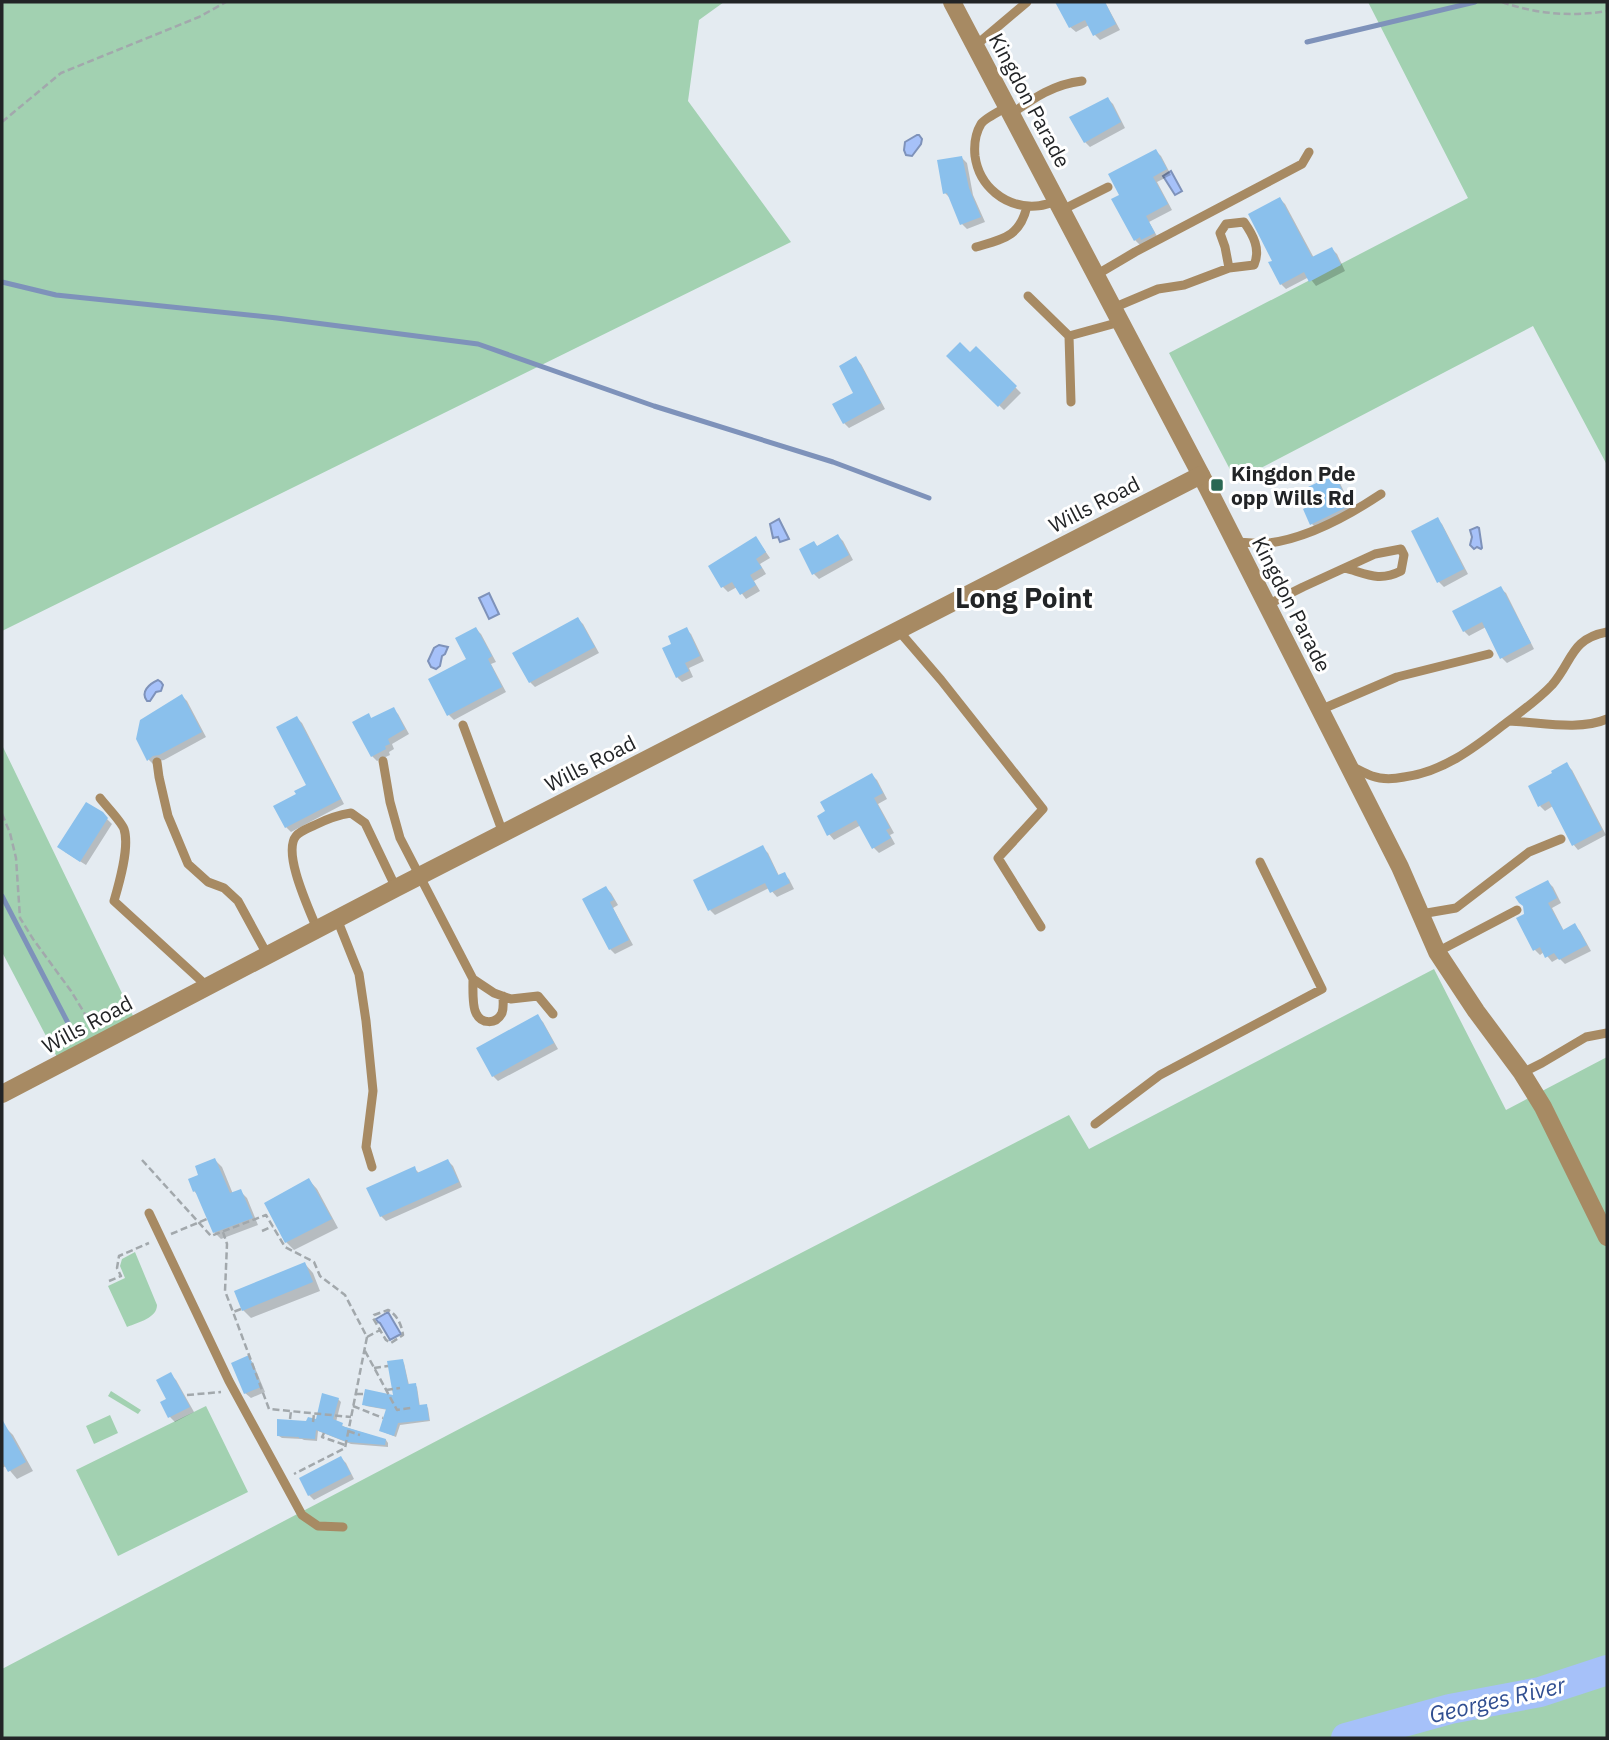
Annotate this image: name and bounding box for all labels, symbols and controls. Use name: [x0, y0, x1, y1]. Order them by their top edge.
street label: Kingdon Parade: [983, 28, 1077, 172]
place label: Kingdon Pde opp Wills Rd: [1231, 459, 1356, 511]
street label: Wills Road: [1044, 469, 1144, 539]
marker: Kingdon Pde opp Wills Rd: [1209, 477, 1225, 493]
street label: Kingdon Parade: [1246, 531, 1338, 677]
district label: Long Point: [955, 579, 1093, 616]
street label: Wills Road: [540, 728, 640, 798]
street label: Wills Road: [37, 988, 137, 1060]
water label: Georges River: [1426, 1669, 1569, 1729]

